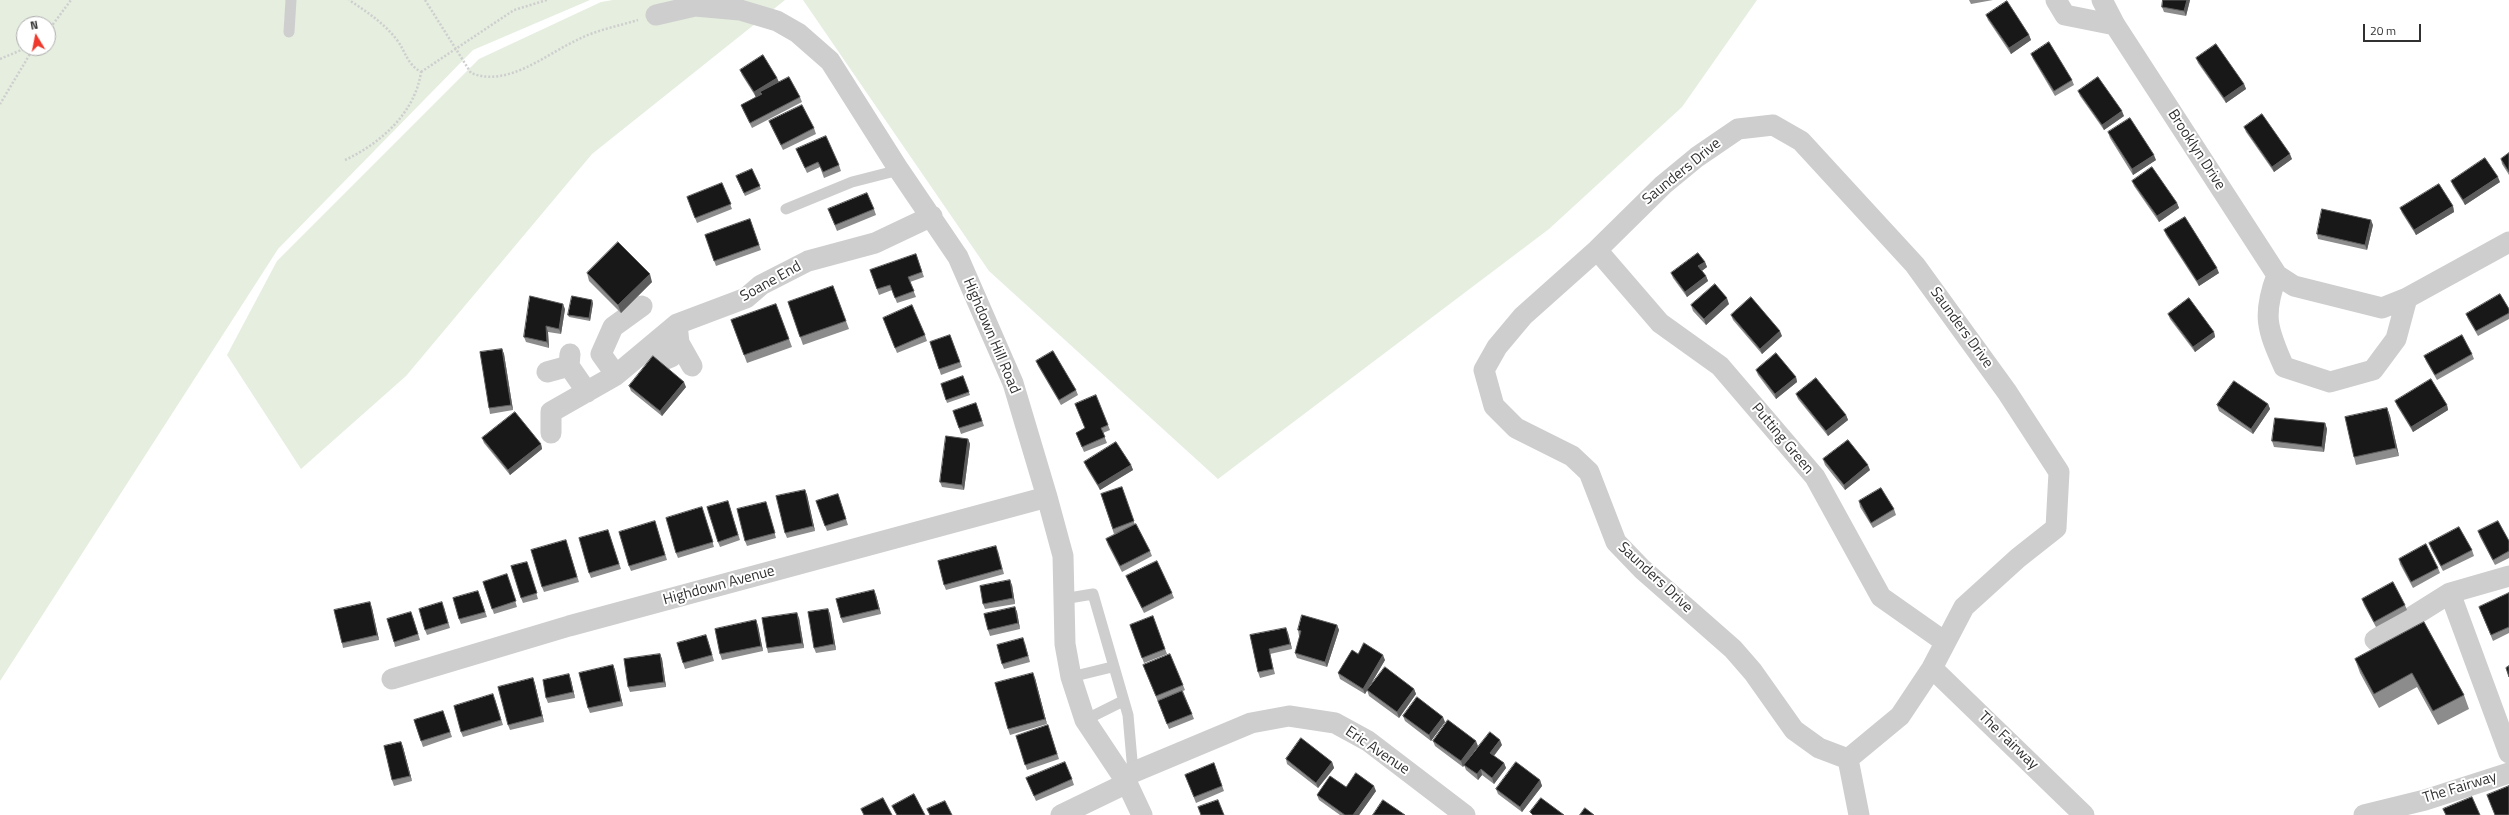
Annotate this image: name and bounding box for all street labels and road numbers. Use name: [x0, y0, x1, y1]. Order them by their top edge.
street label: Brooklyn Drive: [2163, 106, 2229, 194]
street label: Saunders Drive: [1639, 135, 1725, 209]
street label: Soane End: [737, 258, 805, 306]
street label: Highdown Hill Road: [959, 275, 1023, 397]
street label: Saunders Drive: [1926, 284, 1996, 372]
street label: Putting Green: [1747, 400, 1817, 478]
street label: Saunders Drive: [1614, 539, 1696, 617]
street label: Highdown Avenue: [661, 562, 777, 610]
street label: The Fairway: [1974, 708, 2042, 774]
street label: Eric Avenue: [1341, 723, 1413, 779]
street label: The Fairway: [2421, 768, 2499, 808]

